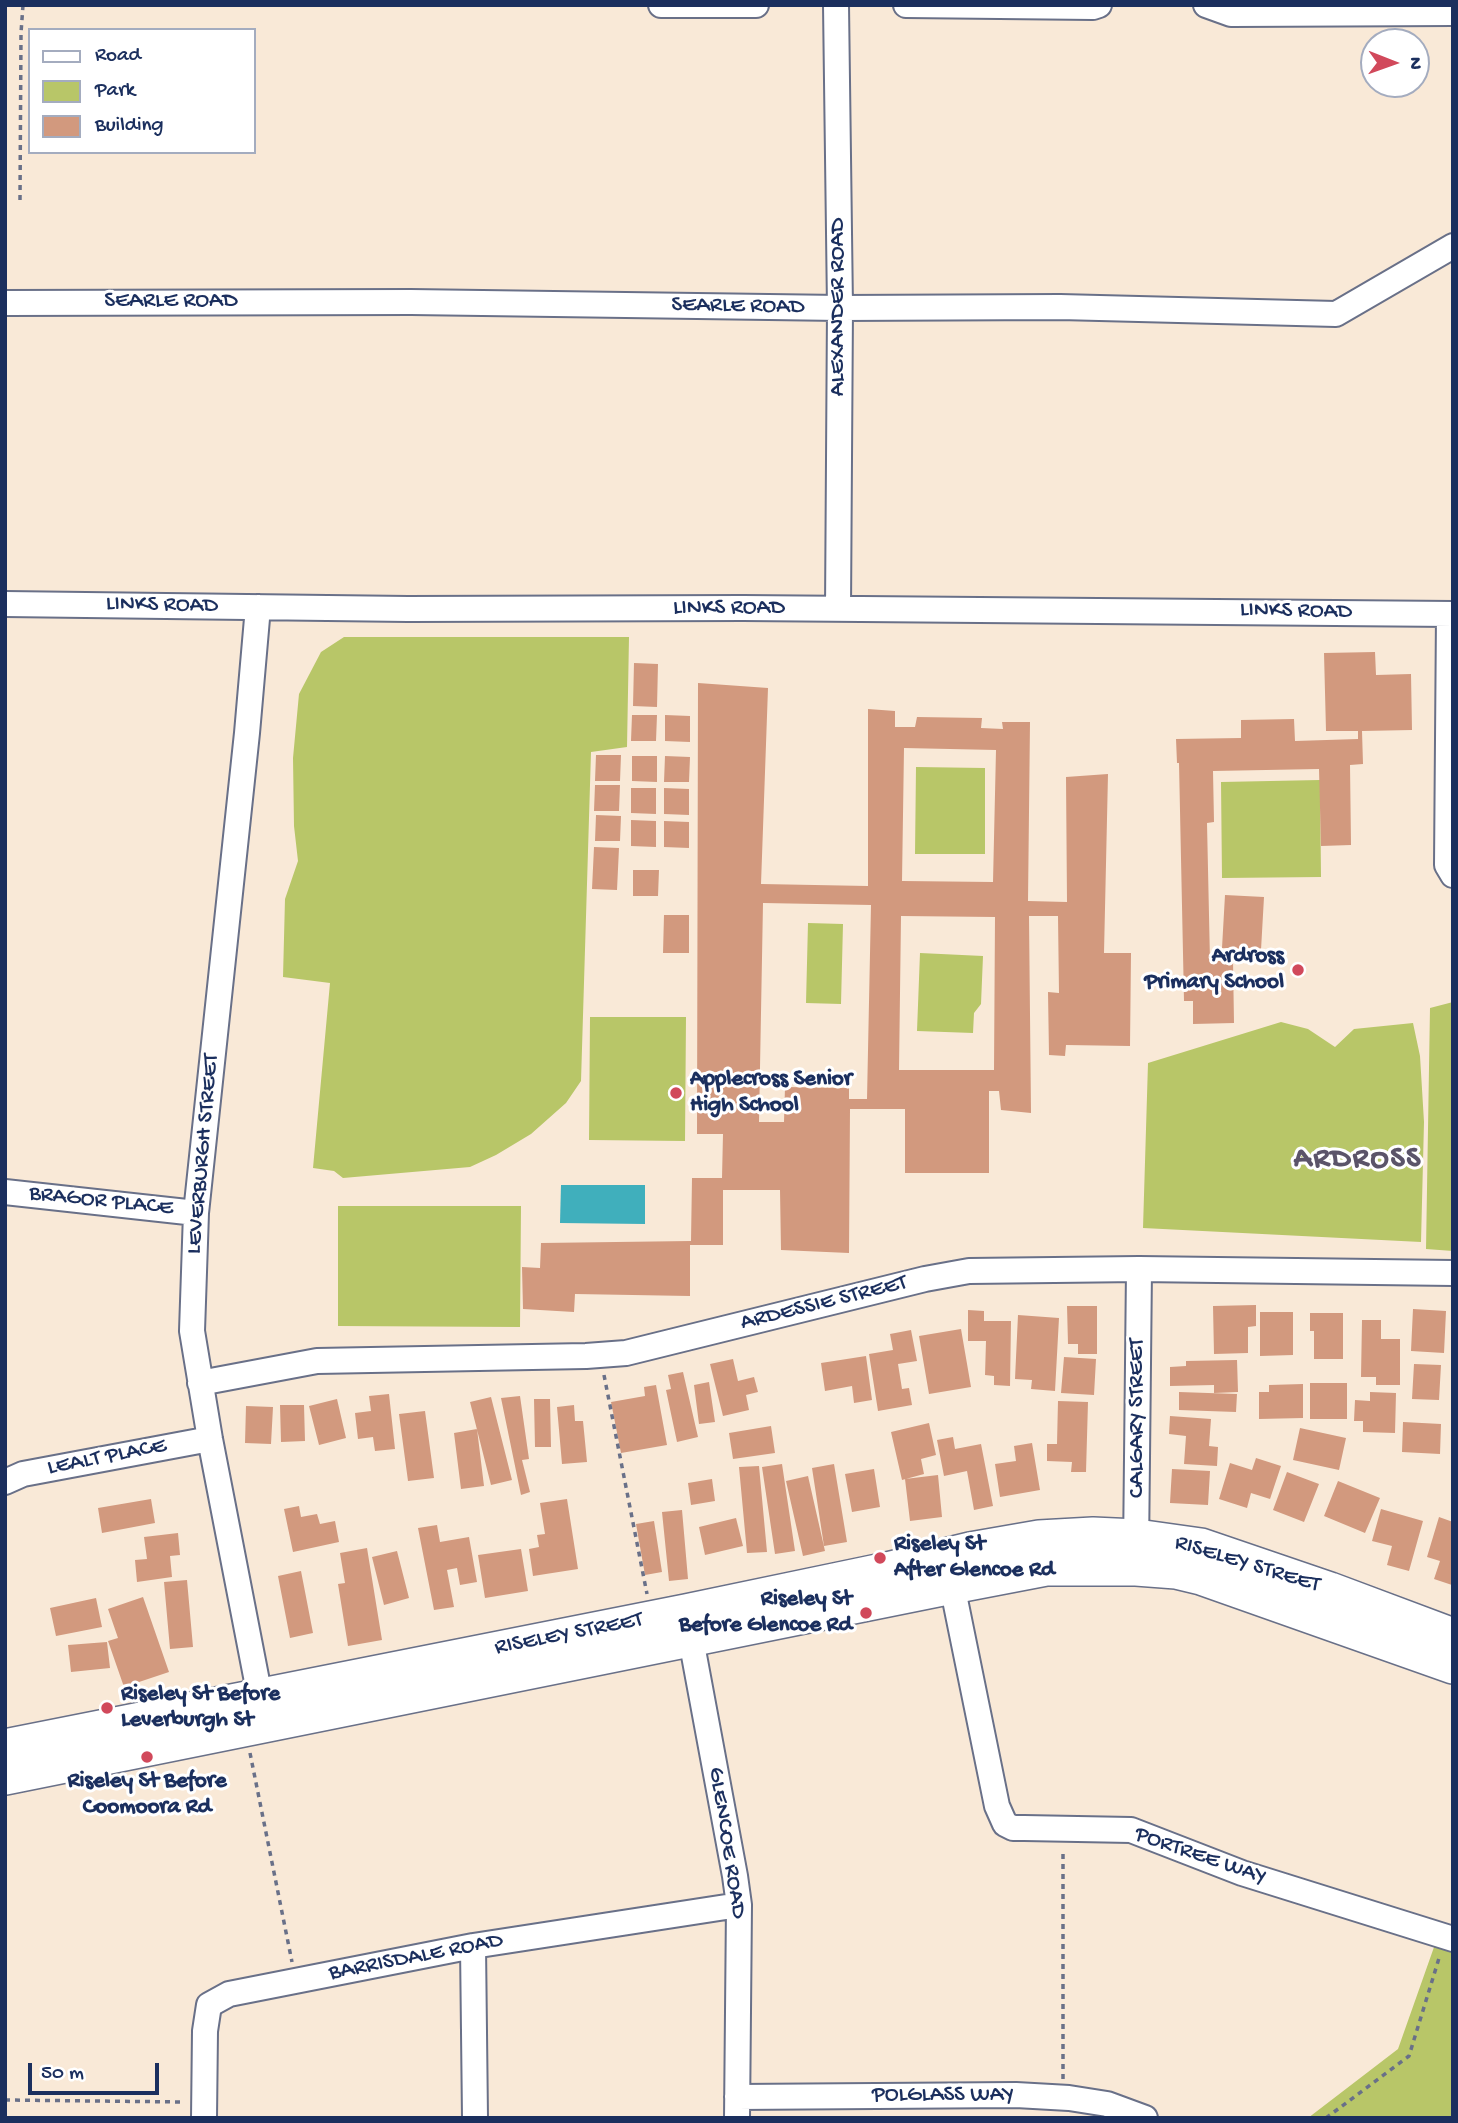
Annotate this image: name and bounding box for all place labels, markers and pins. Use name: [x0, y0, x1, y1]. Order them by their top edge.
place label: Ardross Primary School: [1144, 943, 1284, 997]
marker: Ardross Primary School: [1290, 962, 1306, 978]
place label: Applecross Senior High School: [690, 1066, 852, 1120]
marker: Applecross Senior High School: [668, 1085, 684, 1101]
place label: Riseley St After Glencoe Rd: [894, 1531, 1054, 1585]
marker: Riseley St After Glencoe Rd: [872, 1550, 888, 1566]
place label: Riseley St Before Glencoe Rd: [679, 1586, 852, 1640]
marker: Riseley St Before Glencoe Rd: [858, 1605, 874, 1621]
place label: Riseley St Before Leverburgh St: [121, 1681, 280, 1735]
marker: Riseley St Before Leverburgh St: [99, 1700, 115, 1716]
marker: Riseley St Before Coomoora Rd: [139, 1749, 155, 1765]
place label: Riseley St Before Coomoora Rd: [67, 1768, 227, 1822]

